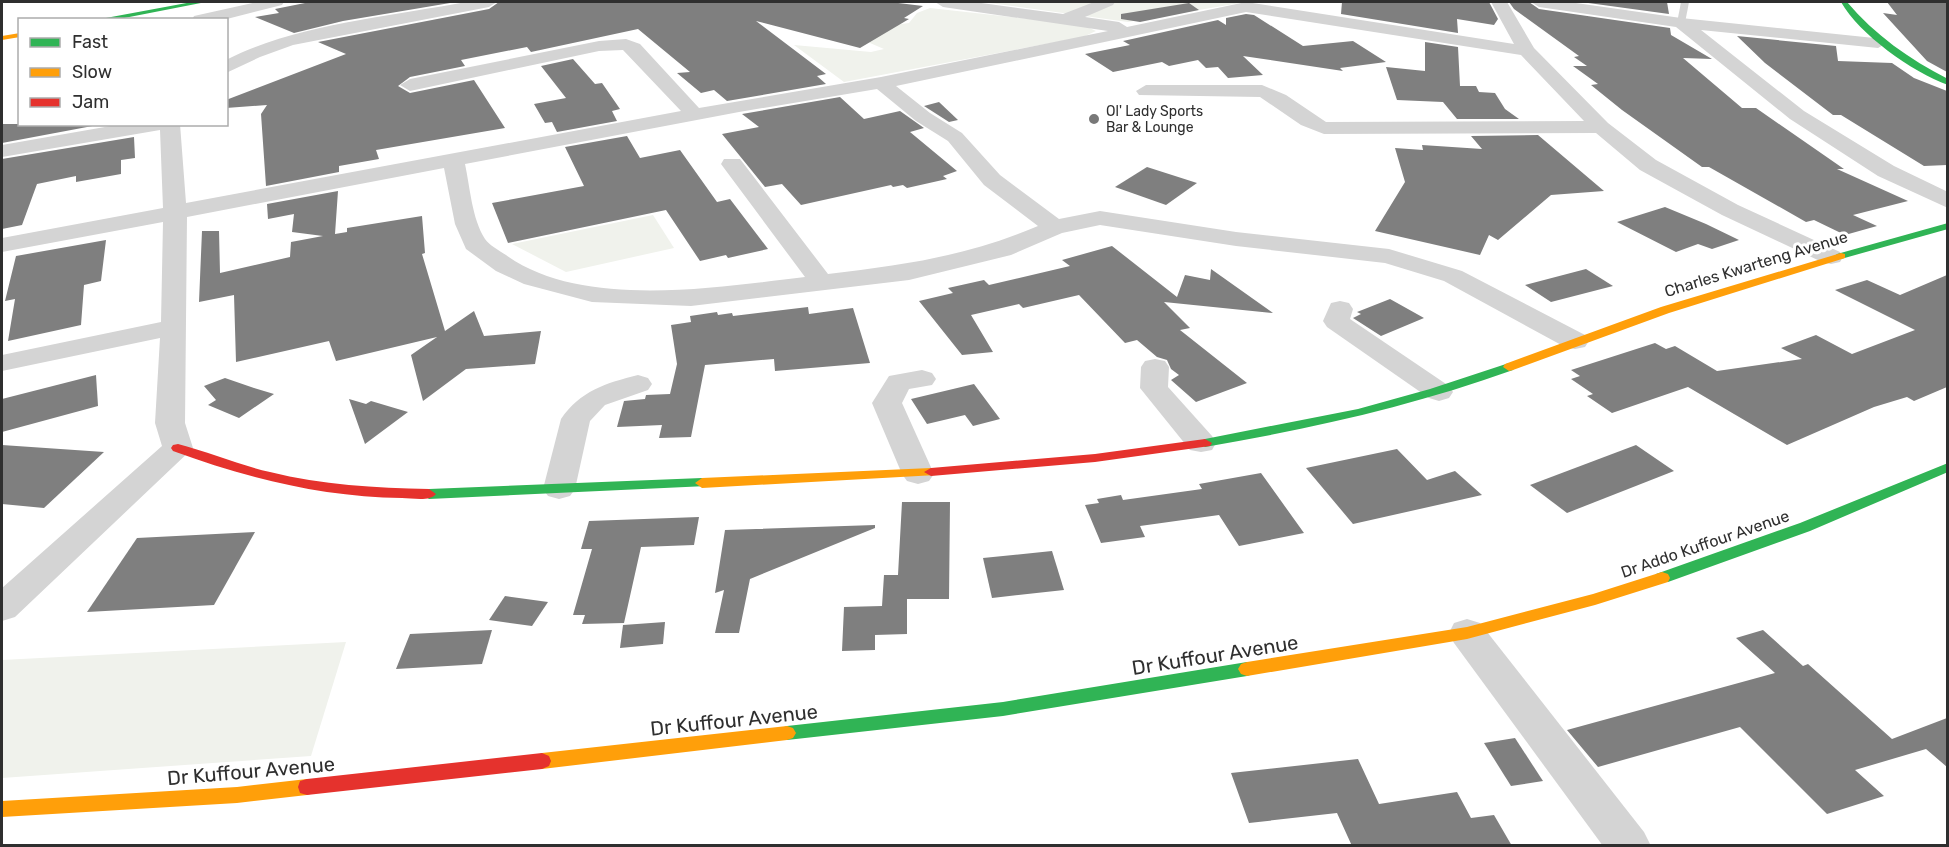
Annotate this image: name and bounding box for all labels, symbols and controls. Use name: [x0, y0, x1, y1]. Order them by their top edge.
legend: [18, 18, 228, 126]
text: Fast: [72, 31, 108, 53]
text: Slow: [72, 61, 112, 83]
text: Jam: [72, 91, 109, 113]
place label: Ol' Lady Sports Bar & Lounge: [1106, 103, 1203, 136]
marker: Ol' Lady Sports Bar & Lounge: [1087, 112, 1101, 126]
street label: Charles Kwarteng Avenue: [1662, 227, 1850, 301]
street label: Dr Addo Kuffour Avenue: [1618, 506, 1792, 582]
street label: Dr Kuffour Avenue: [1130, 630, 1300, 680]
street label: Dr Kuffour Avenue: [649, 699, 819, 741]
street label: Dr Kuffour Avenue: [166, 752, 336, 790]

